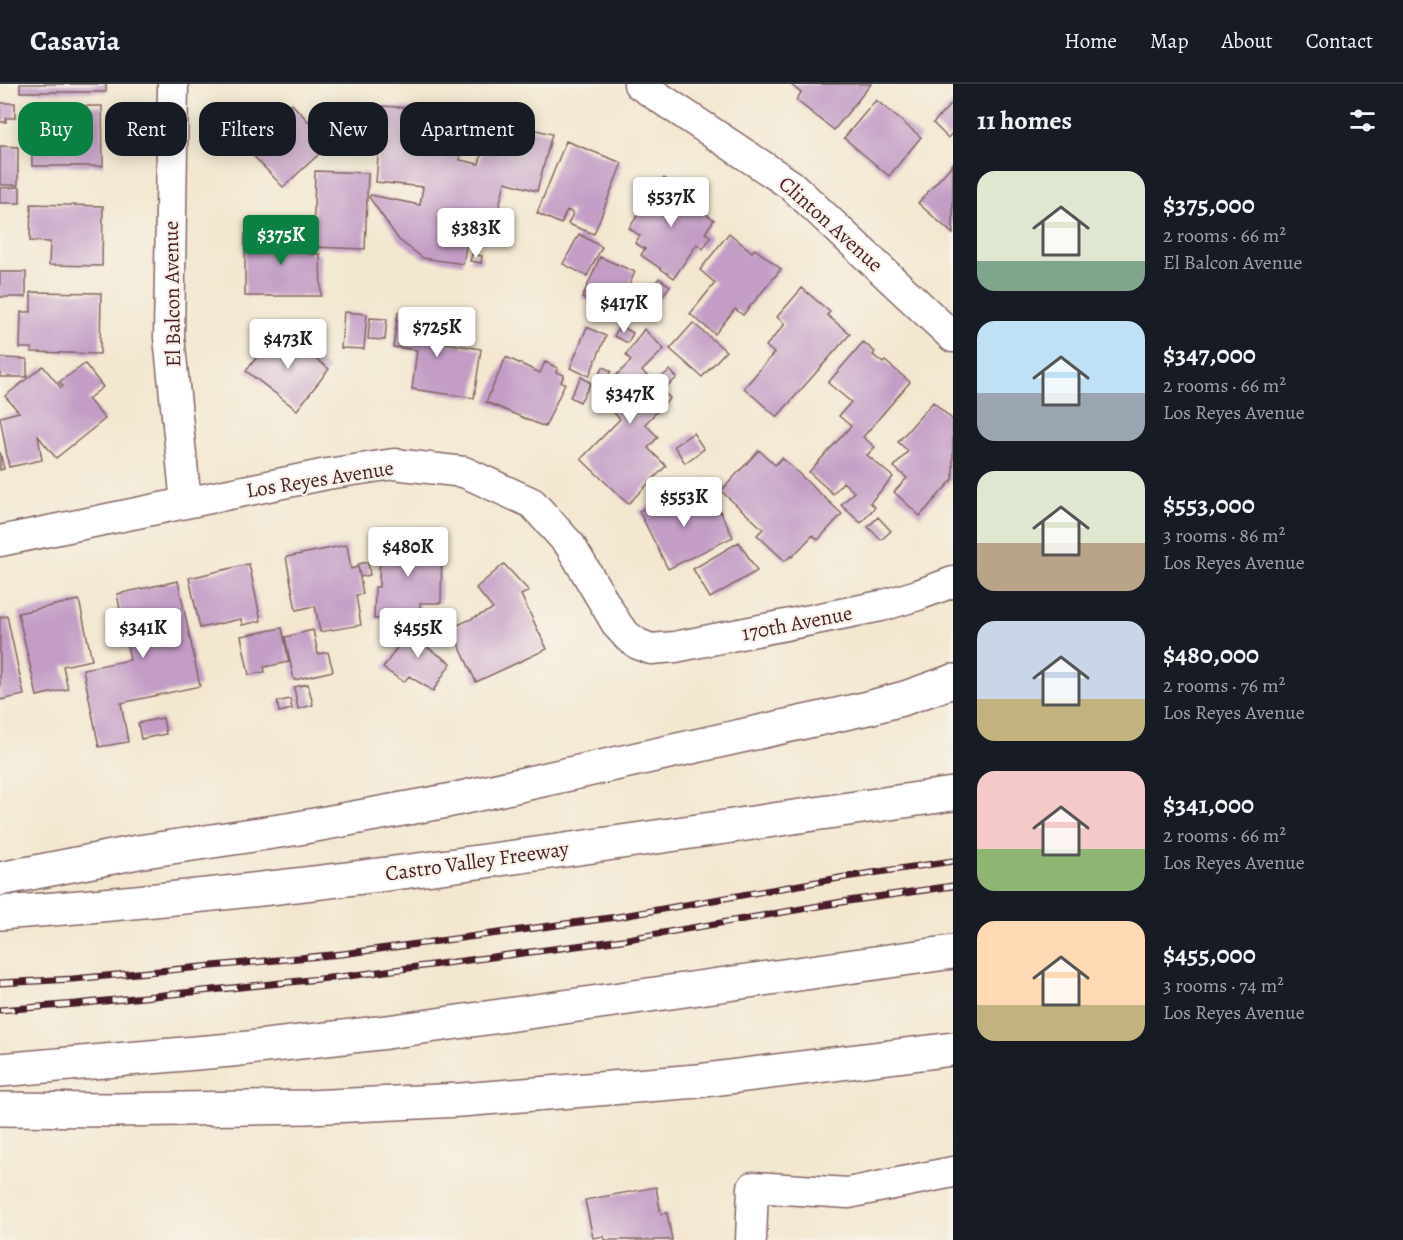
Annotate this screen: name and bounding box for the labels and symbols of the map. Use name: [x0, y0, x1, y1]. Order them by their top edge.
street label: Clinton Avenue: [773, 170, 889, 278]
pin: $537K: [629, 177, 713, 228]
pin: $383K: [434, 208, 518, 259]
pin: $375K: [239, 215, 323, 266]
street label: El Balcon Avenue: [157, 221, 187, 367]
pin: $417K: [582, 283, 666, 334]
pin: $725K: [395, 307, 479, 358]
pin: $473K: [246, 319, 330, 370]
pin: $347K: [588, 374, 672, 425]
street label: Los Reyes Avenue: [244, 454, 396, 504]
pin: $553K: [642, 477, 726, 528]
pin: $480K: [366, 527, 450, 578]
street label: 170th Avenue: [739, 599, 855, 647]
pin: $341K: [101, 608, 185, 659]
pin: $455K: [376, 608, 460, 659]
street label: Castro Valley Freeway: [383, 834, 571, 888]

